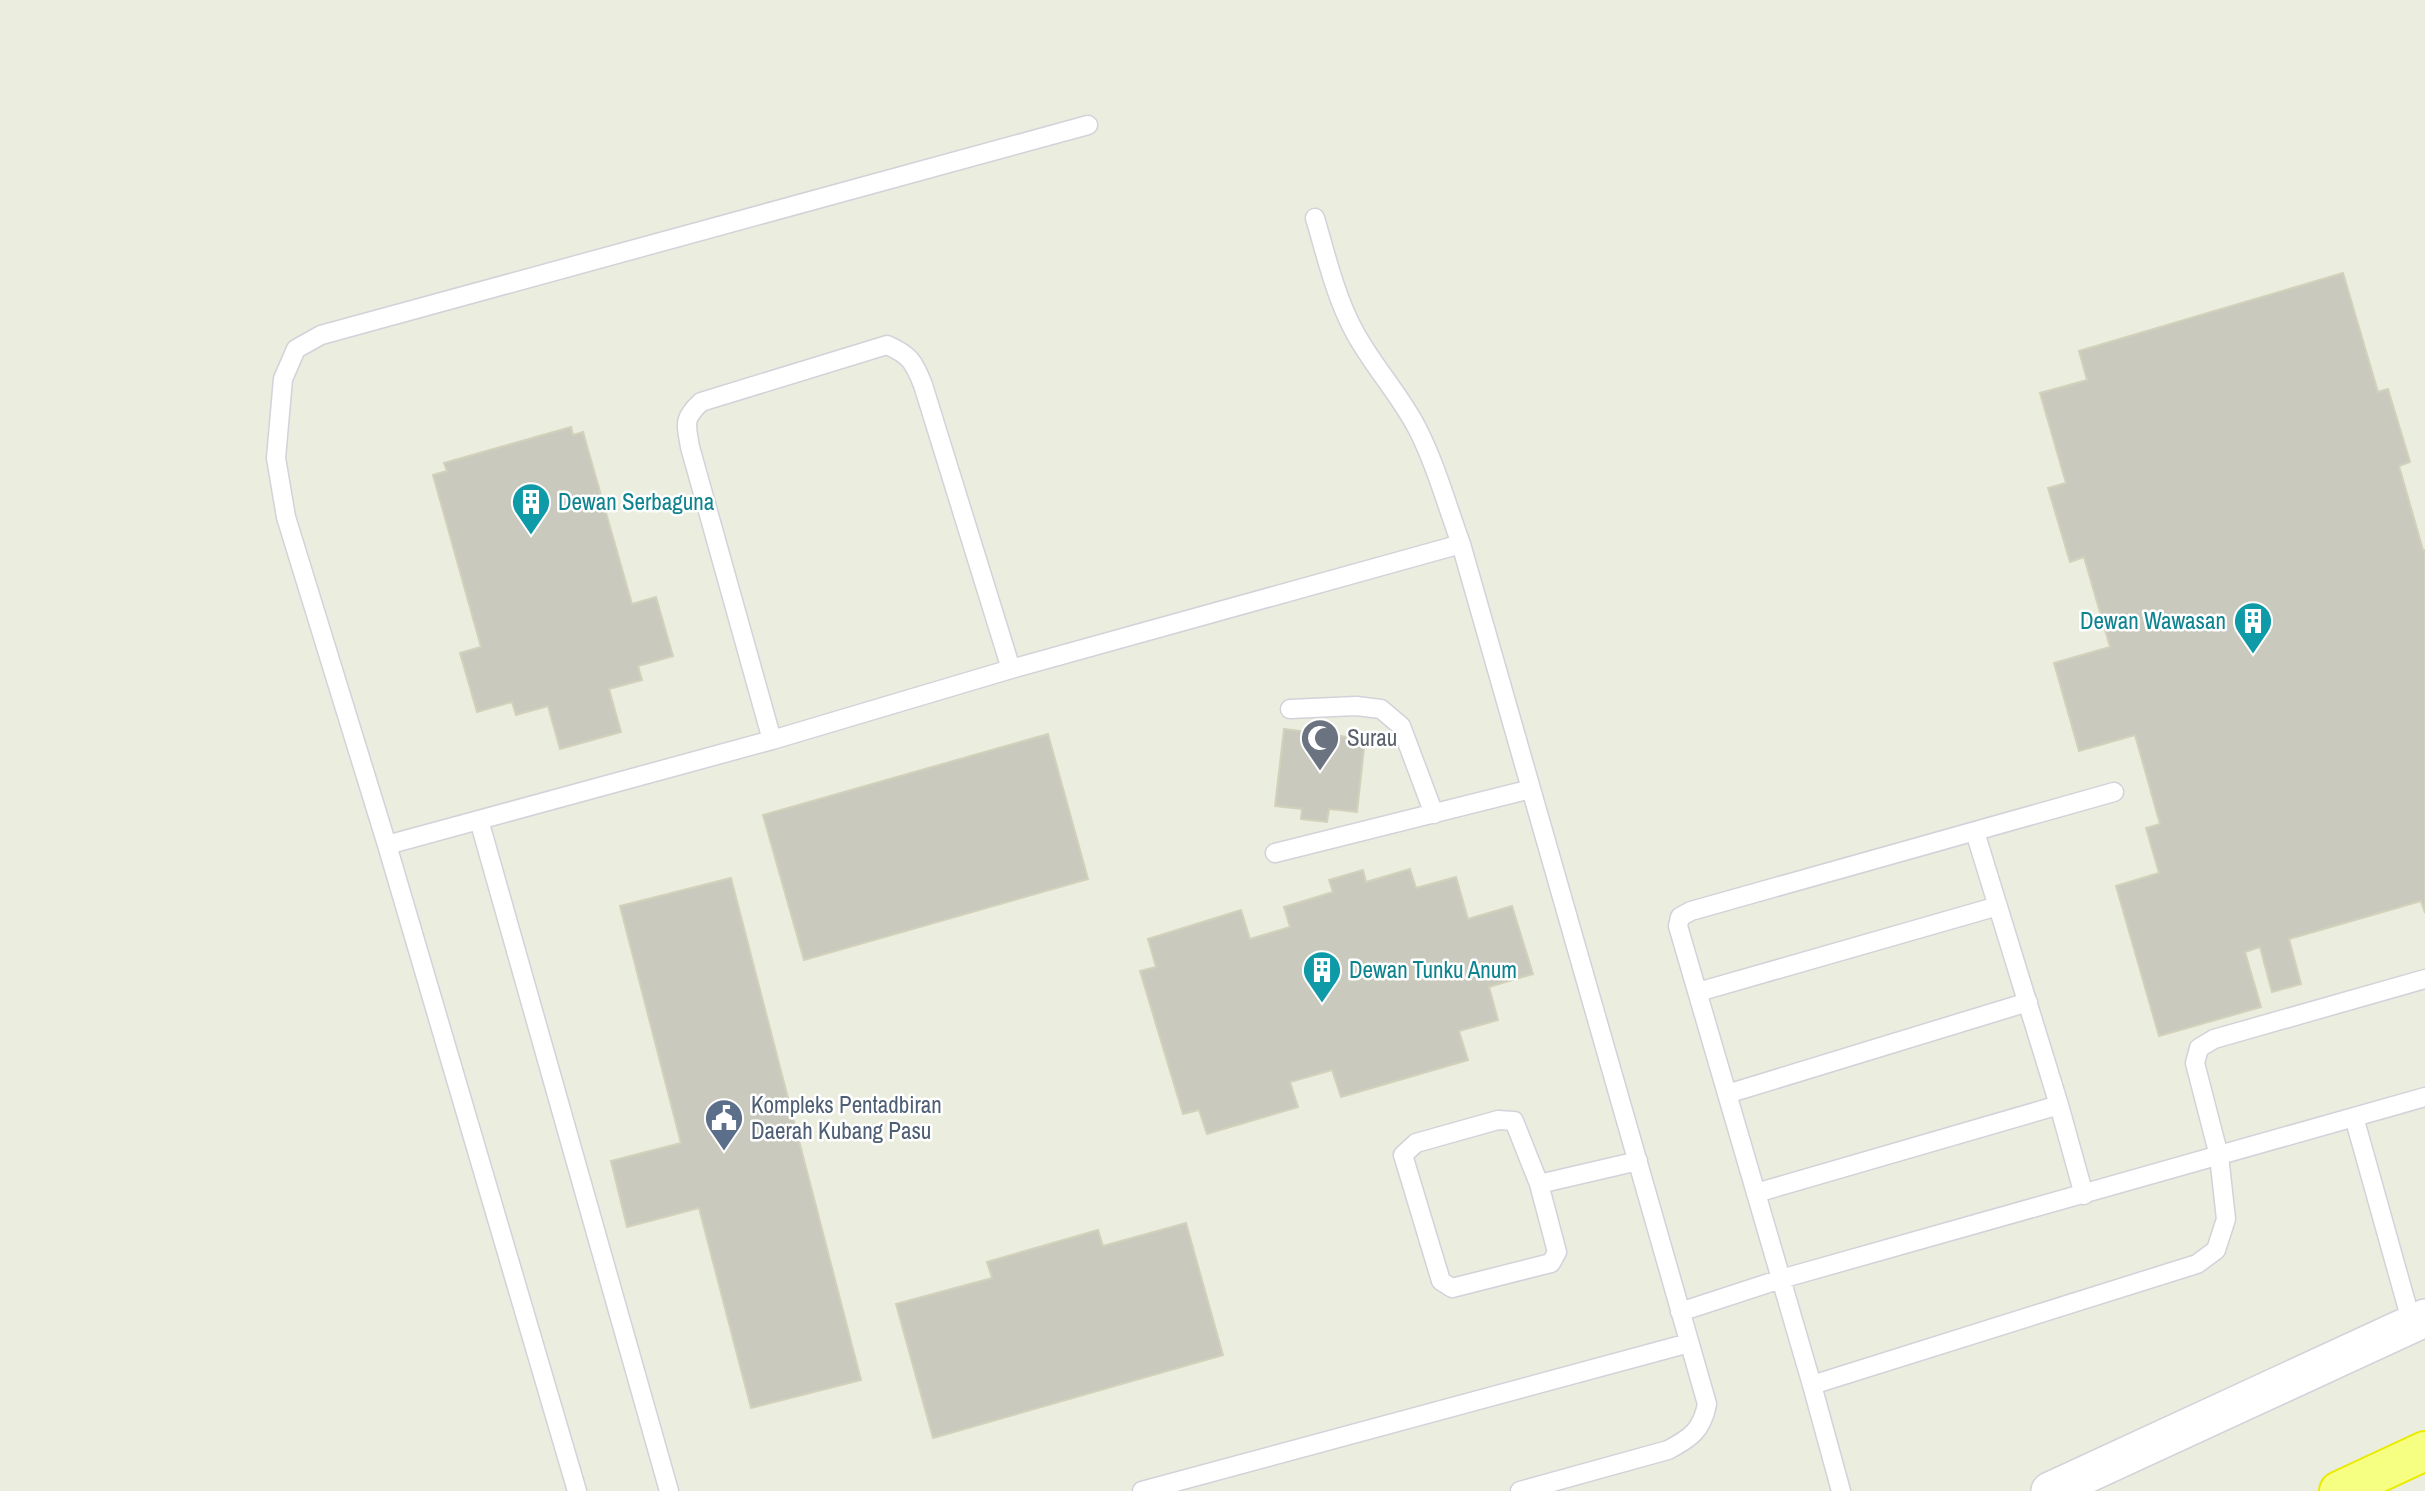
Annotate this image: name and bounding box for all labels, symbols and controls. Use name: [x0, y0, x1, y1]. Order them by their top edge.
building icon: Dewan Serbaguna: [510, 481, 552, 536]
place label: Dewan Serbaguna: [558, 486, 715, 517]
building icon: Dewan Wawasan: [2232, 600, 2274, 655]
place label: Dewan Wawasan: [2080, 605, 2226, 636]
mosque icon: Surau: [1299, 717, 1341, 772]
place label: Surau: [1347, 722, 1397, 753]
building icon: Dewan Tunku Anum: [1301, 949, 1343, 1004]
place label: Dewan Tunku Anum: [1349, 954, 1517, 985]
place label: Kompleks Pentadbiran Daerah Kubang Pasu: [751, 1089, 942, 1146]
public building icon: Kompleks Pentadbiran Daerah Kubang Pasu: [703, 1097, 745, 1152]

